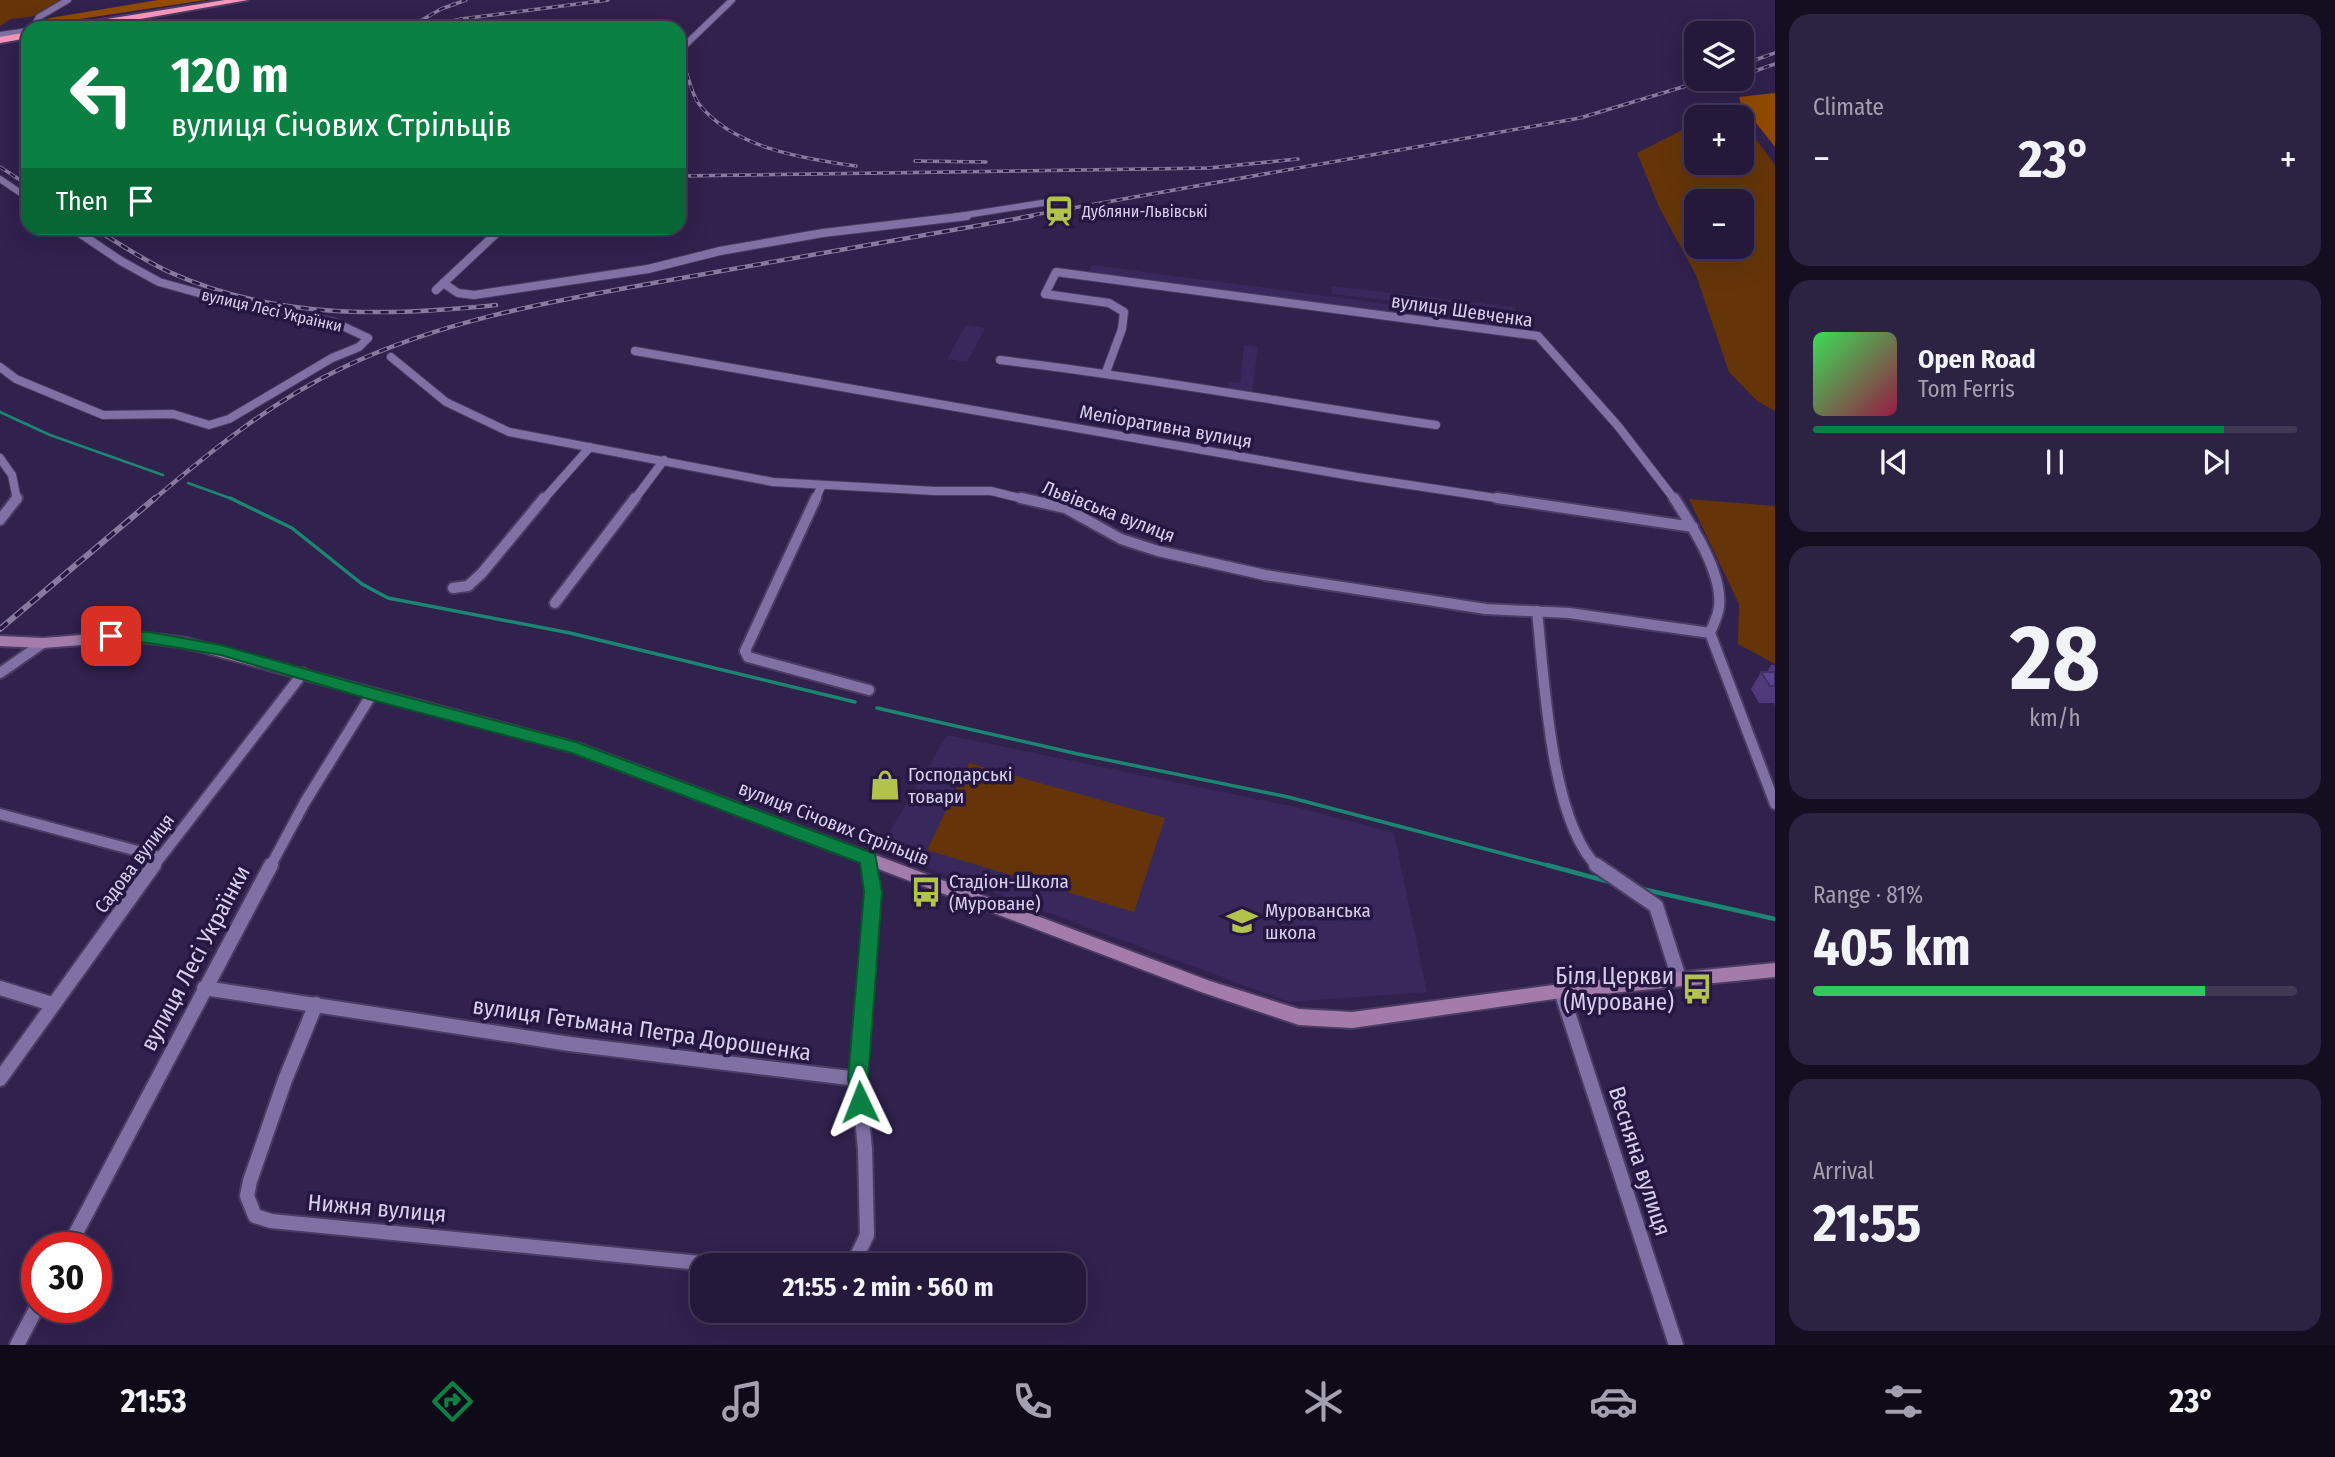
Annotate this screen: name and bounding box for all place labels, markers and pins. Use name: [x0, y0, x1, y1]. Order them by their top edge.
station icon: Дубляни-Львівські: [1042, 194, 1076, 228]
place label: Дубляни-Львівські: [1081, 202, 1208, 221]
pin: [81, 606, 141, 666]
place label: Господарські товари: [908, 763, 1012, 808]
shop icon: Господарські товари: [868, 768, 902, 802]
place label: Стадіон-Школа (Муроване): [949, 870, 1069, 915]
bus stop icon: Стадіон-Школа (Муроване): [909, 875, 943, 909]
place label: Мурованська школа: [1265, 899, 1371, 944]
school or university icon: Мурованська школа: [1225, 904, 1259, 938]
place label: Біля Церкви (Муроване): [1555, 962, 1674, 1016]
bus stop icon: Біля Церкви (Муроване): [1680, 972, 1714, 1006]

